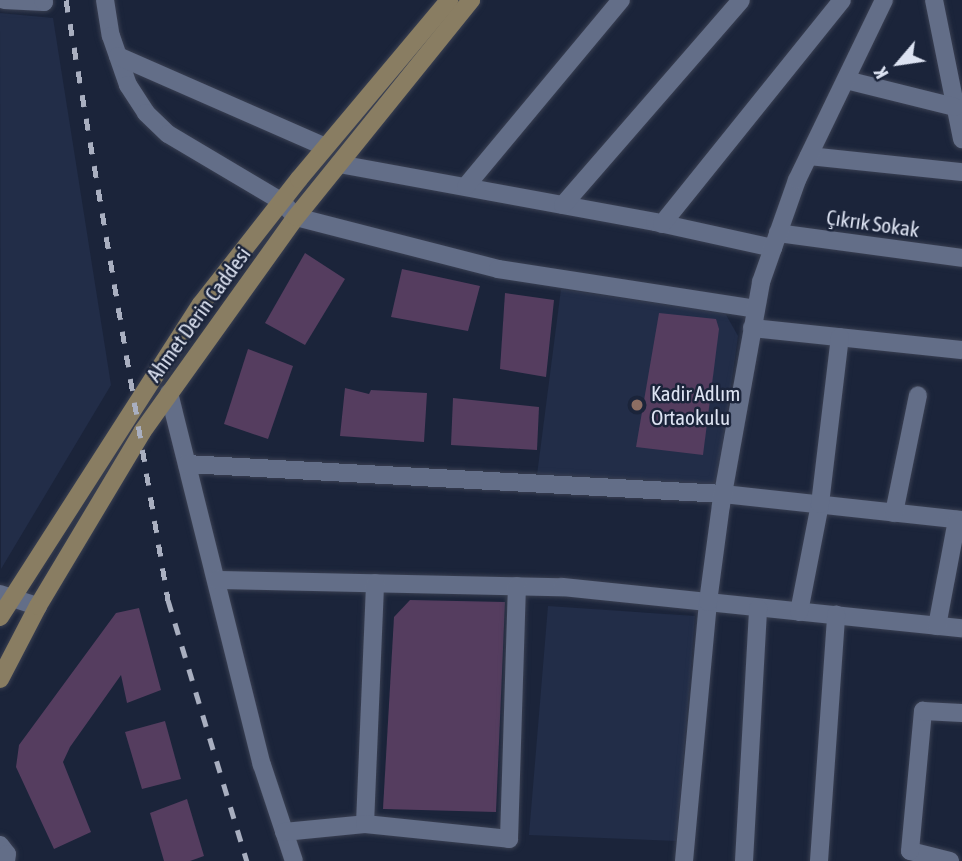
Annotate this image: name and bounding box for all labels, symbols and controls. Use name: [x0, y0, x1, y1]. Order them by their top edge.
north arrow: [864, 28, 934, 98]
text: K: [869, 64, 893, 83]
street label: Çıkrık Sokak: [825, 204, 921, 242]
street label: Ahmet Derin Caddesi: [141, 242, 255, 386]
place label: Kadir Adlım Ortaokulu: [651, 380, 740, 430]
marker: Kadir Adlım Ortaokulu: [629, 397, 645, 413]

